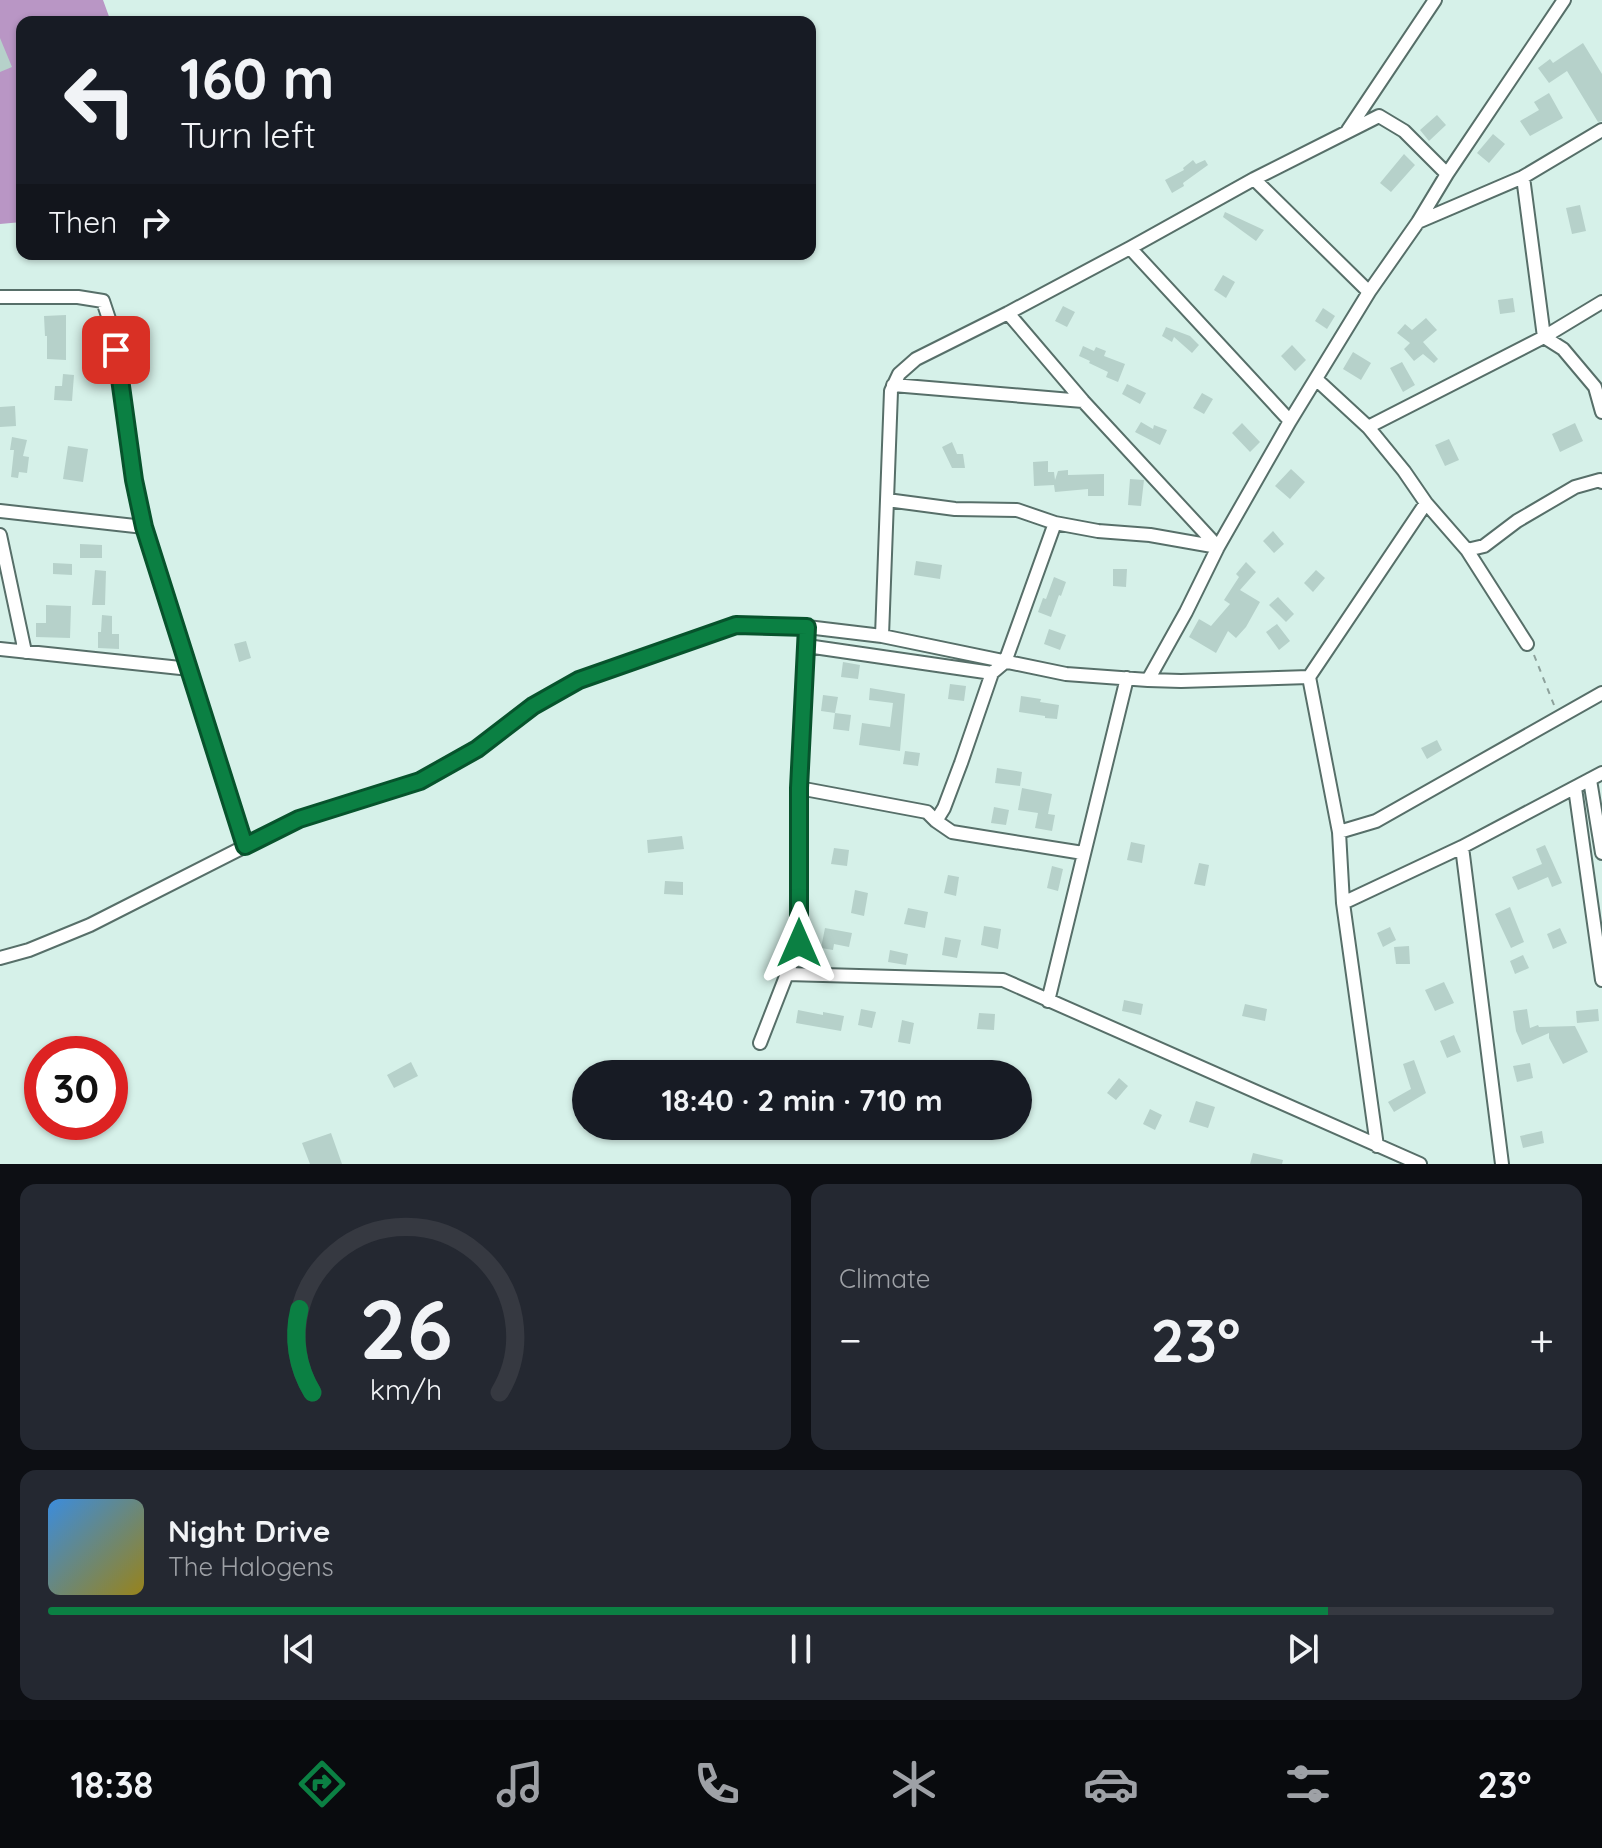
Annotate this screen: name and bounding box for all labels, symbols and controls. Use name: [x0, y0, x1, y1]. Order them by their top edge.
text: 160 m: [180, 43, 334, 113]
icon: left: [48, 48, 152, 152]
text: Turn left: [180, 112, 316, 157]
icon: right: [133, 200, 177, 244]
text: Then: [48, 203, 117, 241]
pin: [82, 316, 150, 384]
icon: arrive: [94, 328, 138, 372]
position arrow: [757, 901, 841, 985]
speed limit sign: 30: [24, 1036, 128, 1140]
text: 18:40 · 2 min · 710 m: [661, 1081, 943, 1119]
text: Climate: [839, 1262, 930, 1295]
text: 26: [359, 1276, 452, 1380]
text: 23°: [1151, 1302, 1241, 1377]
text: −: [839, 1312, 862, 1367]
text: +: [1529, 1312, 1554, 1367]
text: km/h: [369, 1371, 442, 1407]
text: Night Drive: [168, 1512, 330, 1550]
text: The Halogens: [168, 1550, 334, 1583]
icon: previous: [277, 1627, 321, 1671]
icon: pause: [779, 1627, 823, 1671]
icon: next: [1281, 1627, 1325, 1671]
icon: directions: [294, 1756, 350, 1812]
icon: music: [492, 1756, 548, 1812]
icon: phone: [689, 1756, 745, 1812]
icon: climate: [886, 1756, 942, 1812]
icon: car: [1083, 1756, 1139, 1812]
icon: filters: [1280, 1756, 1336, 1812]
text: 18:38: [71, 1762, 153, 1807]
text: 23°: [1477, 1762, 1531, 1807]

